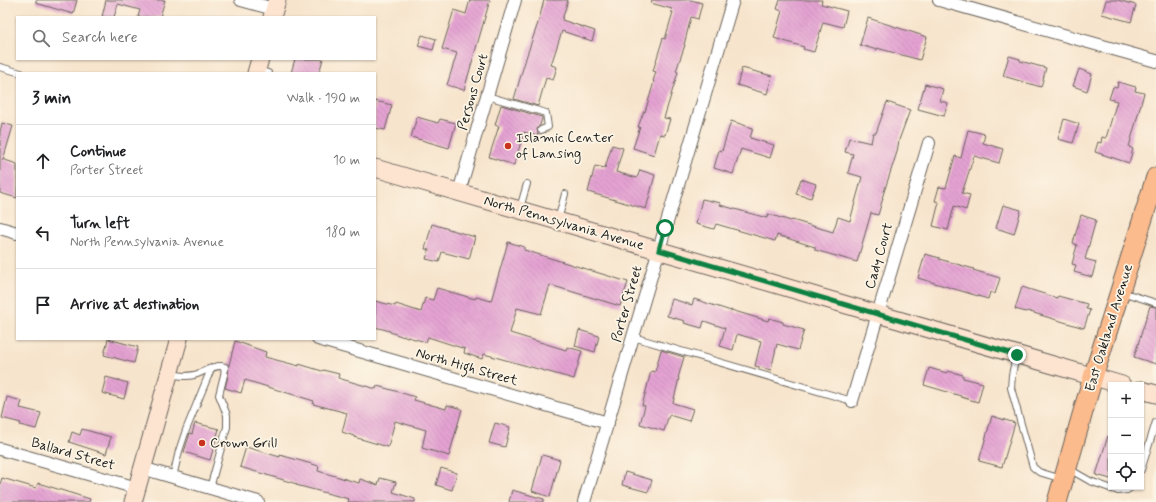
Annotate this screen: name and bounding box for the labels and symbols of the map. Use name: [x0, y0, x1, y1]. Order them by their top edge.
street label: Persons Court: [453, 52, 493, 132]
place label: Islamic Center of Lansing: [516, 129, 614, 164]
marker: Islamic Center of Lansing: [503, 141, 513, 151]
street label: North Pennsylvania Avenue: [482, 192, 646, 255]
route start: [656, 219, 674, 237]
street label: Cady Court: [861, 220, 897, 291]
street label: East Oakland Avenue: [1081, 262, 1137, 394]
street label: Porter Street: [607, 264, 647, 344]
street label: North High Street: [413, 344, 521, 392]
route end: [1008, 346, 1026, 364]
street label: Ballard Street: [29, 433, 117, 475]
place label: Crown Grill: [210, 434, 277, 452]
marker: Crown Grill: [197, 438, 207, 448]

